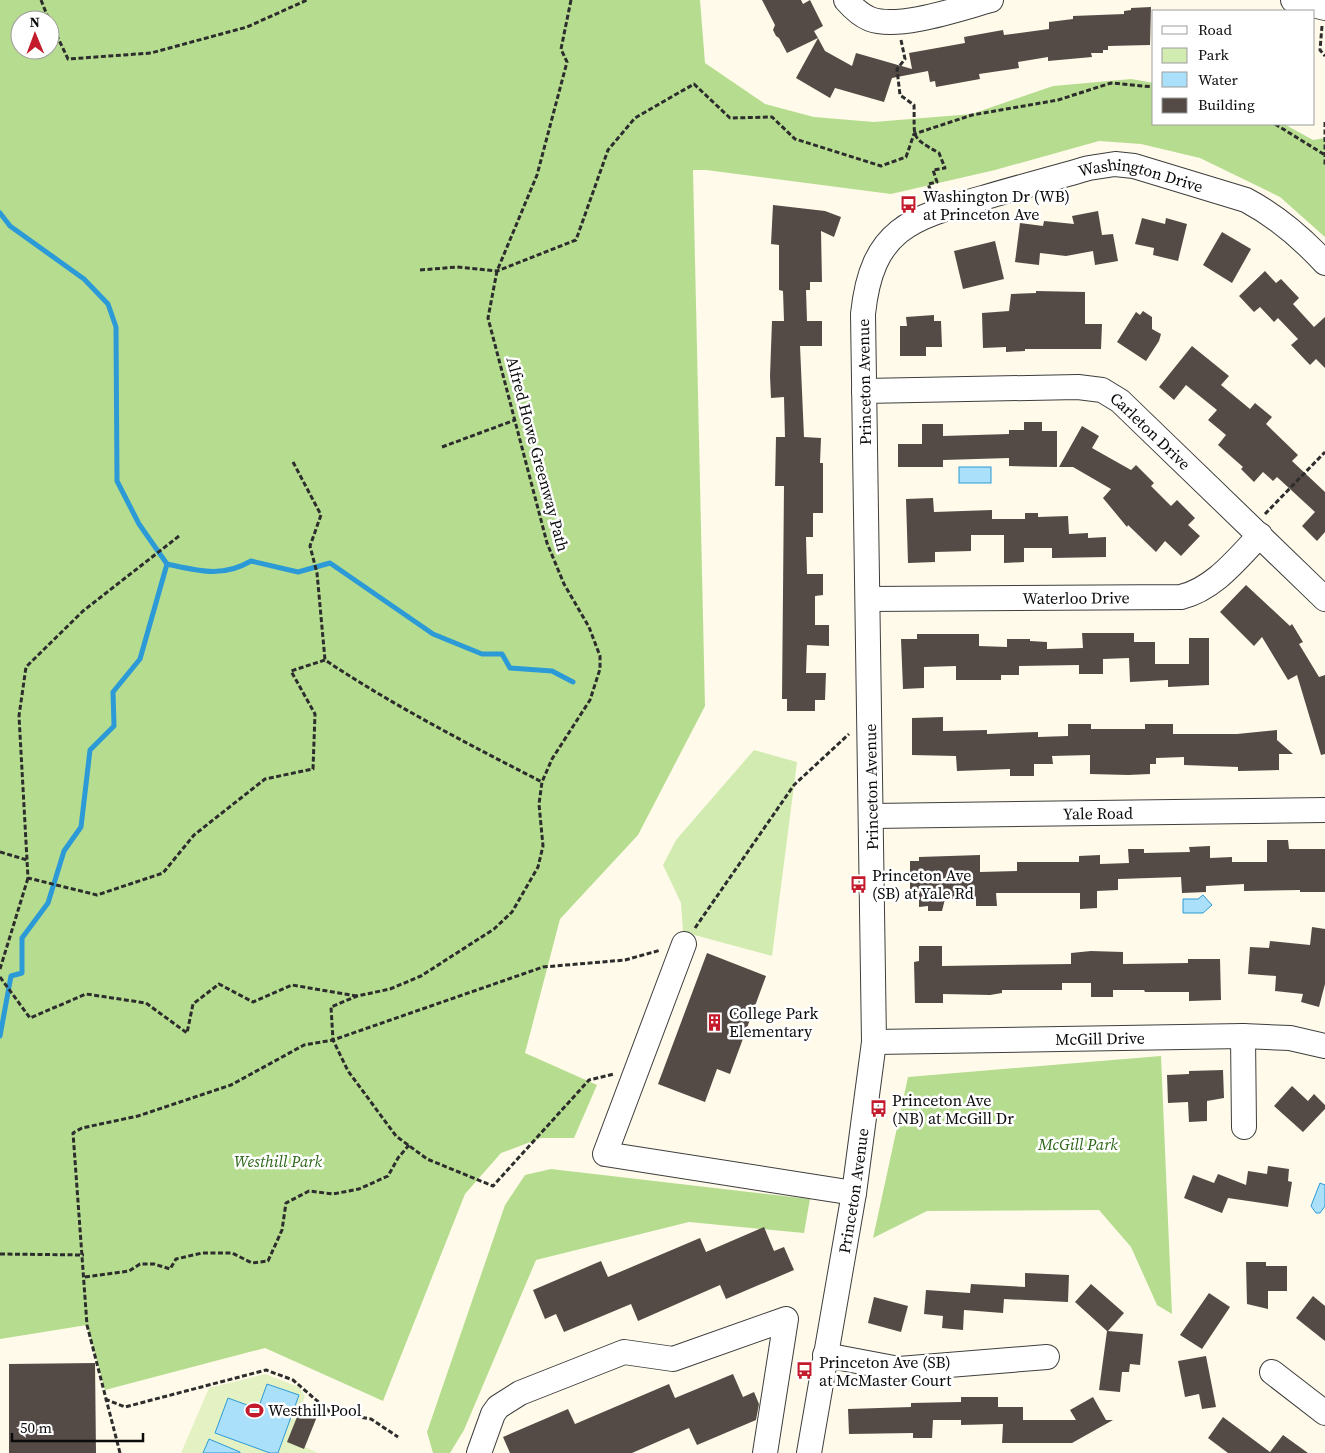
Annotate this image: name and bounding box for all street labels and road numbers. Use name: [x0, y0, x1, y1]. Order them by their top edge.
street label: Washington Drive: [1076, 153, 1206, 197]
street label: Princeton Avenue: [852, 319, 876, 445]
street label: Alfred Howe Greenway Path: [501, 354, 575, 554]
street label: Carleton Drive: [1106, 387, 1196, 475]
street label: Waterloo Drive: [1022, 586, 1130, 609]
street label: Princeton Avenue: [859, 724, 883, 850]
street label: Yale Road: [1063, 802, 1133, 824]
street label: McGill Drive: [1055, 1027, 1145, 1050]
street label: Princeton Avenue: [833, 1127, 873, 1255]

